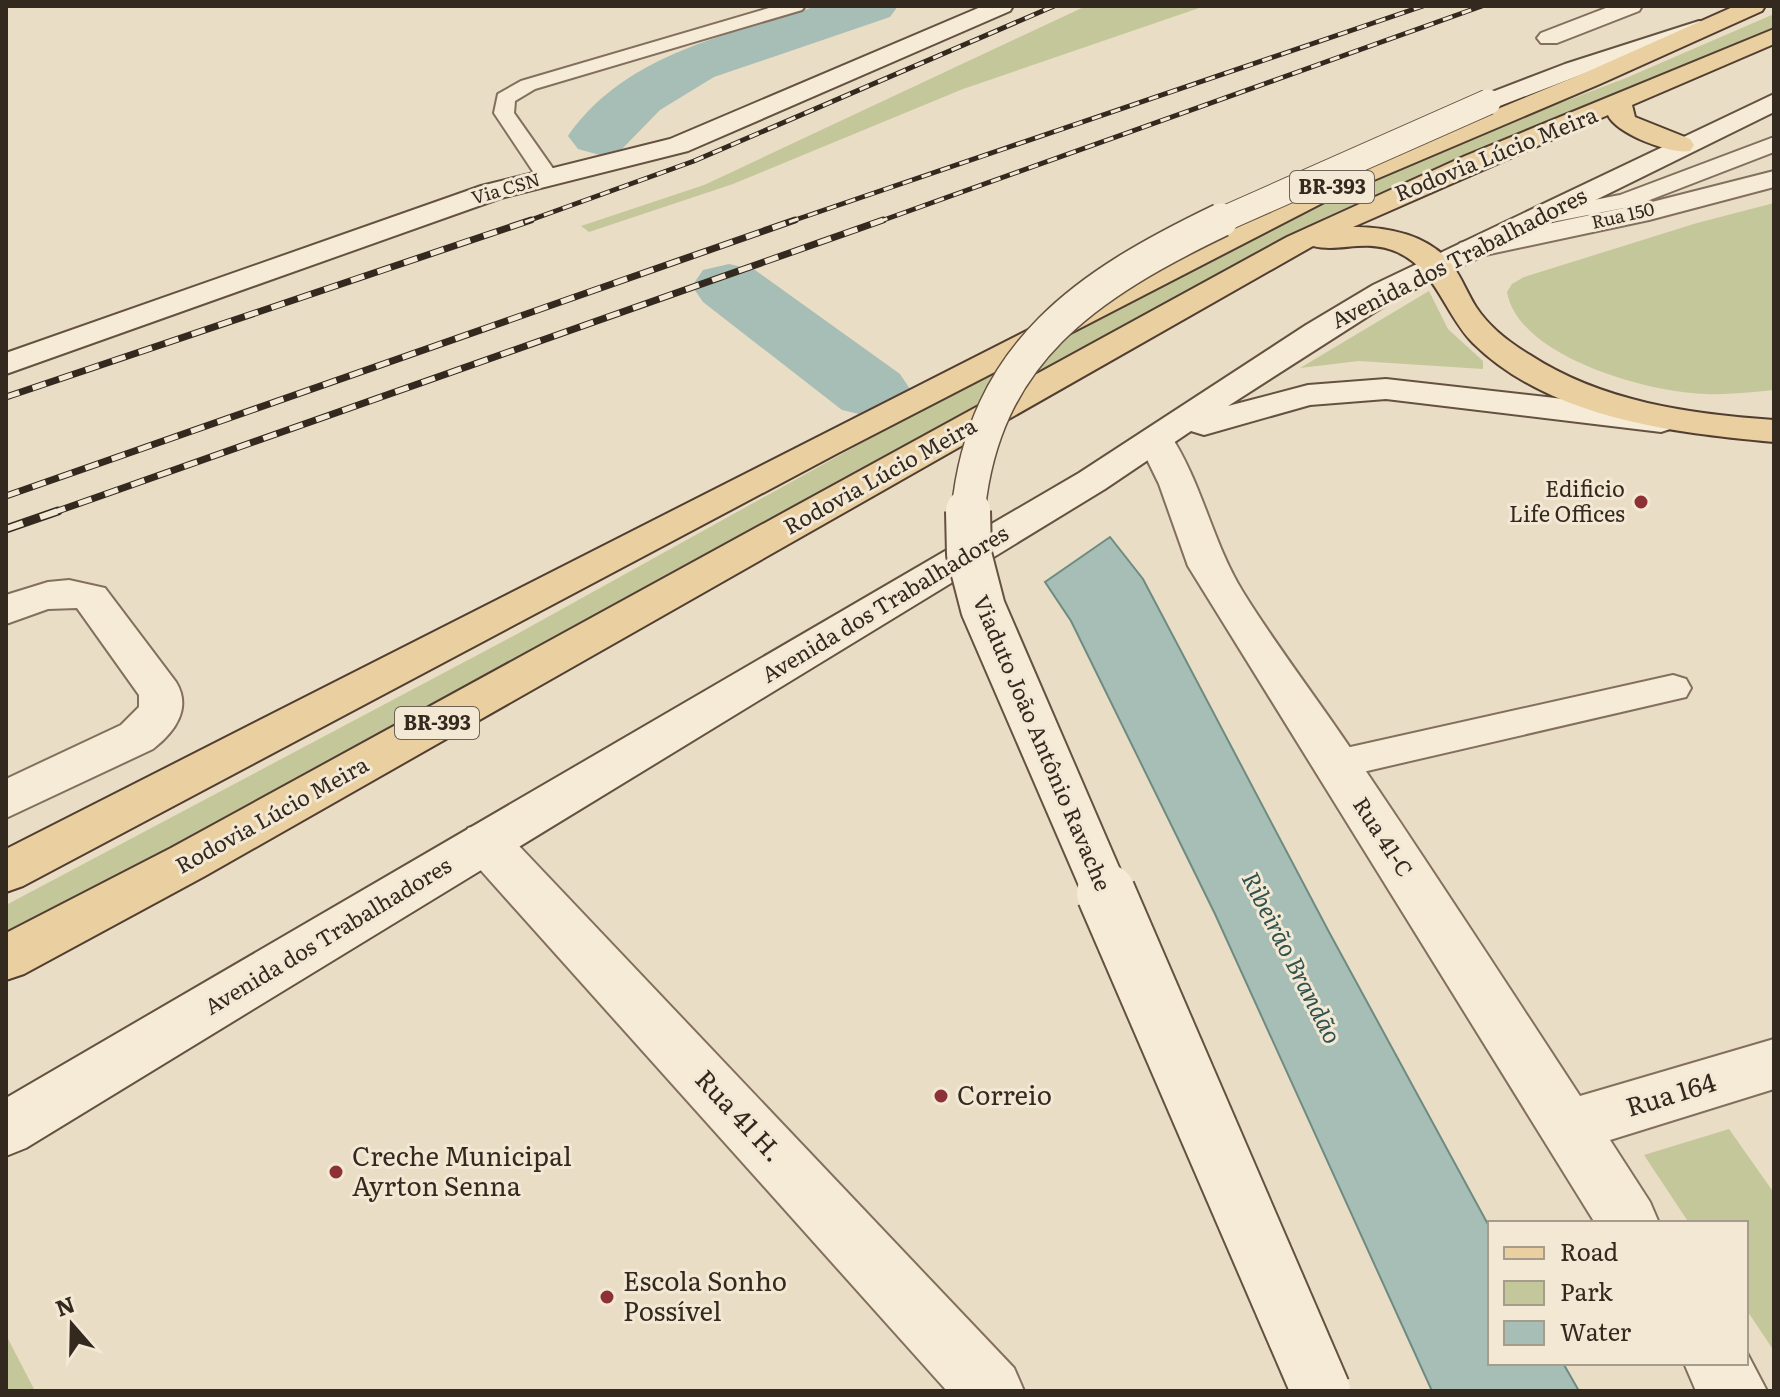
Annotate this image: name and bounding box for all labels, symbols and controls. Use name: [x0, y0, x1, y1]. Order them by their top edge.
street label: Rodovia Lúcio Meira: [1389, 97, 1602, 208]
street label: Via CSN: [468, 165, 543, 210]
road number: BR-393: [1290, 171, 1374, 203]
street label: Avenida dos Trabalhadores: [1325, 178, 1592, 336]
street label: Rua 150: [1589, 194, 1657, 235]
street label: Rodovia Lúcio Meira: [777, 408, 982, 542]
place label: Edificio Life Offices: [1509, 471, 1625, 529]
marker: Edificio Life Offices: [1632, 493, 1650, 511]
street label: Avenida dos Trabalhadores: [754, 516, 1014, 690]
street label: Viaduto João Antônio Ravache: [966, 589, 1121, 896]
road number: BR-393: [395, 707, 479, 739]
street label: Rodovia Lúcio Meira: [169, 747, 374, 881]
street label: Rua 41-C: [1346, 790, 1422, 883]
street label: Avenida dos Trabalhadores: [197, 848, 457, 1022]
water label: Ribeirão Brandão: [1235, 865, 1352, 1049]
street label: Rua 41 H.: [688, 1059, 794, 1169]
street label: Rua 164: [1620, 1060, 1720, 1125]
place label: Correio: [957, 1074, 1052, 1113]
marker: Correio: [932, 1087, 950, 1105]
place label: Creche Municipal Ayrton Senna: [352, 1135, 572, 1204]
marker: Creche Municipal Ayrton Senna: [327, 1163, 345, 1181]
legend: [1488, 1221, 1748, 1365]
text: Road: [1560, 1233, 1619, 1268]
place label: Escola Sonho Possível: [623, 1260, 787, 1329]
text: Park: [1560, 1273, 1613, 1308]
north arrow: [32, 1285, 112, 1365]
text: N: [50, 1286, 79, 1323]
marker: Escola Sonho Possível: [598, 1288, 616, 1306]
text: Water: [1560, 1313, 1632, 1348]

